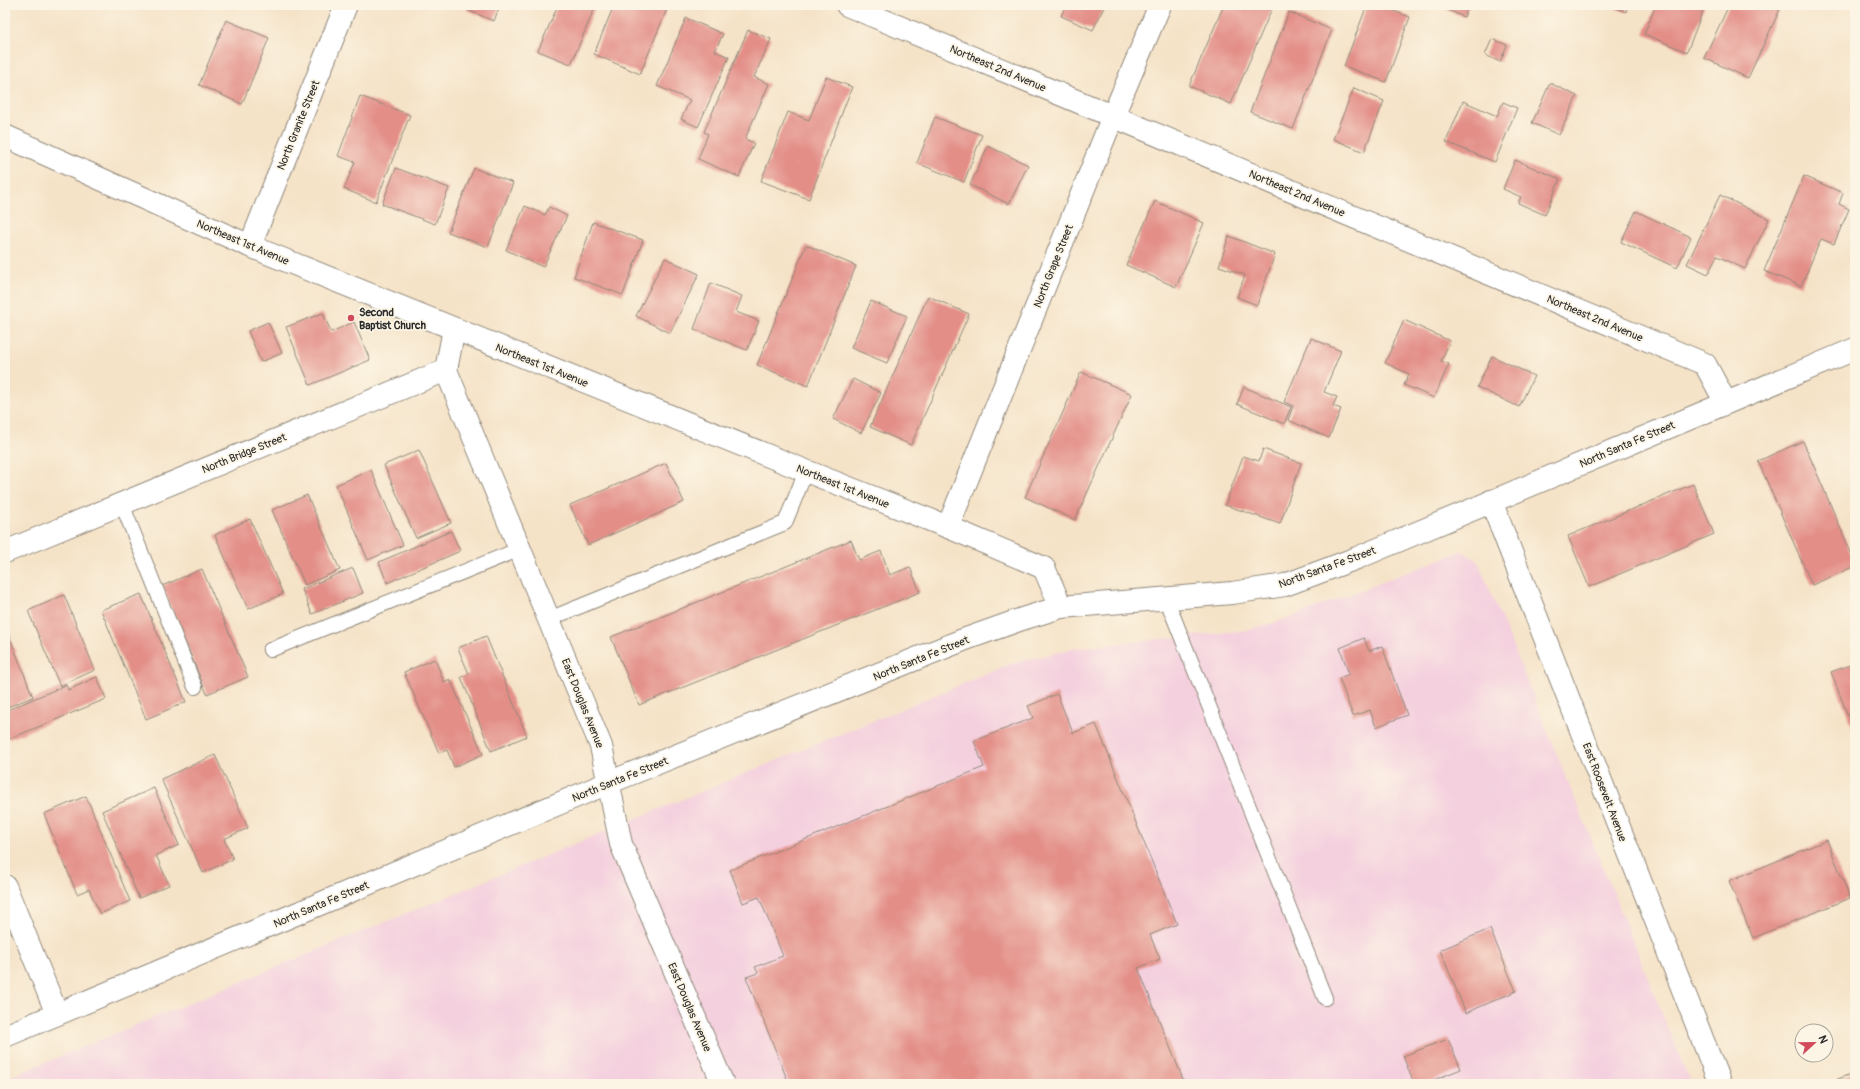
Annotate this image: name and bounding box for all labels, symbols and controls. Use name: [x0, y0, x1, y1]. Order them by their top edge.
street label: Northeast 2nd Avenue: [948, 42, 1048, 95]
street label: North Granite Street: [275, 78, 323, 172]
street label: Northeast 2nd Avenue: [1247, 167, 1347, 220]
street label: Northeast 1st Avenue: [195, 217, 291, 268]
street label: North Grape Street: [1031, 222, 1076, 310]
street label: Northeast 2nd Avenue: [1545, 292, 1645, 345]
place label: Second Baptist Church: [359, 306, 426, 332]
marker: Second Baptist Church: [346, 313, 356, 323]
street label: Northeast 1st Avenue: [493, 341, 591, 390]
street label: North Santa Fe Street: [1578, 418, 1677, 470]
street label: North Bridge Street: [200, 430, 289, 476]
street label: Northeast 1st Avenue: [794, 462, 892, 511]
street label: North Santa Fe Street: [1277, 544, 1378, 591]
street label: North Santa Fe Street: [871, 633, 972, 684]
street label: East Douglas Avenue: [559, 657, 607, 750]
street label: East Roosevelt Avenue: [1580, 741, 1630, 844]
street label: North Santa Fe Street: [570, 754, 671, 805]
street label: North Santa Fe Street: [272, 878, 371, 930]
street label: East Douglas Avenue: [665, 961, 714, 1054]
north arrow: [1794, 1023, 1834, 1063]
text: N: [1815, 1034, 1830, 1046]

